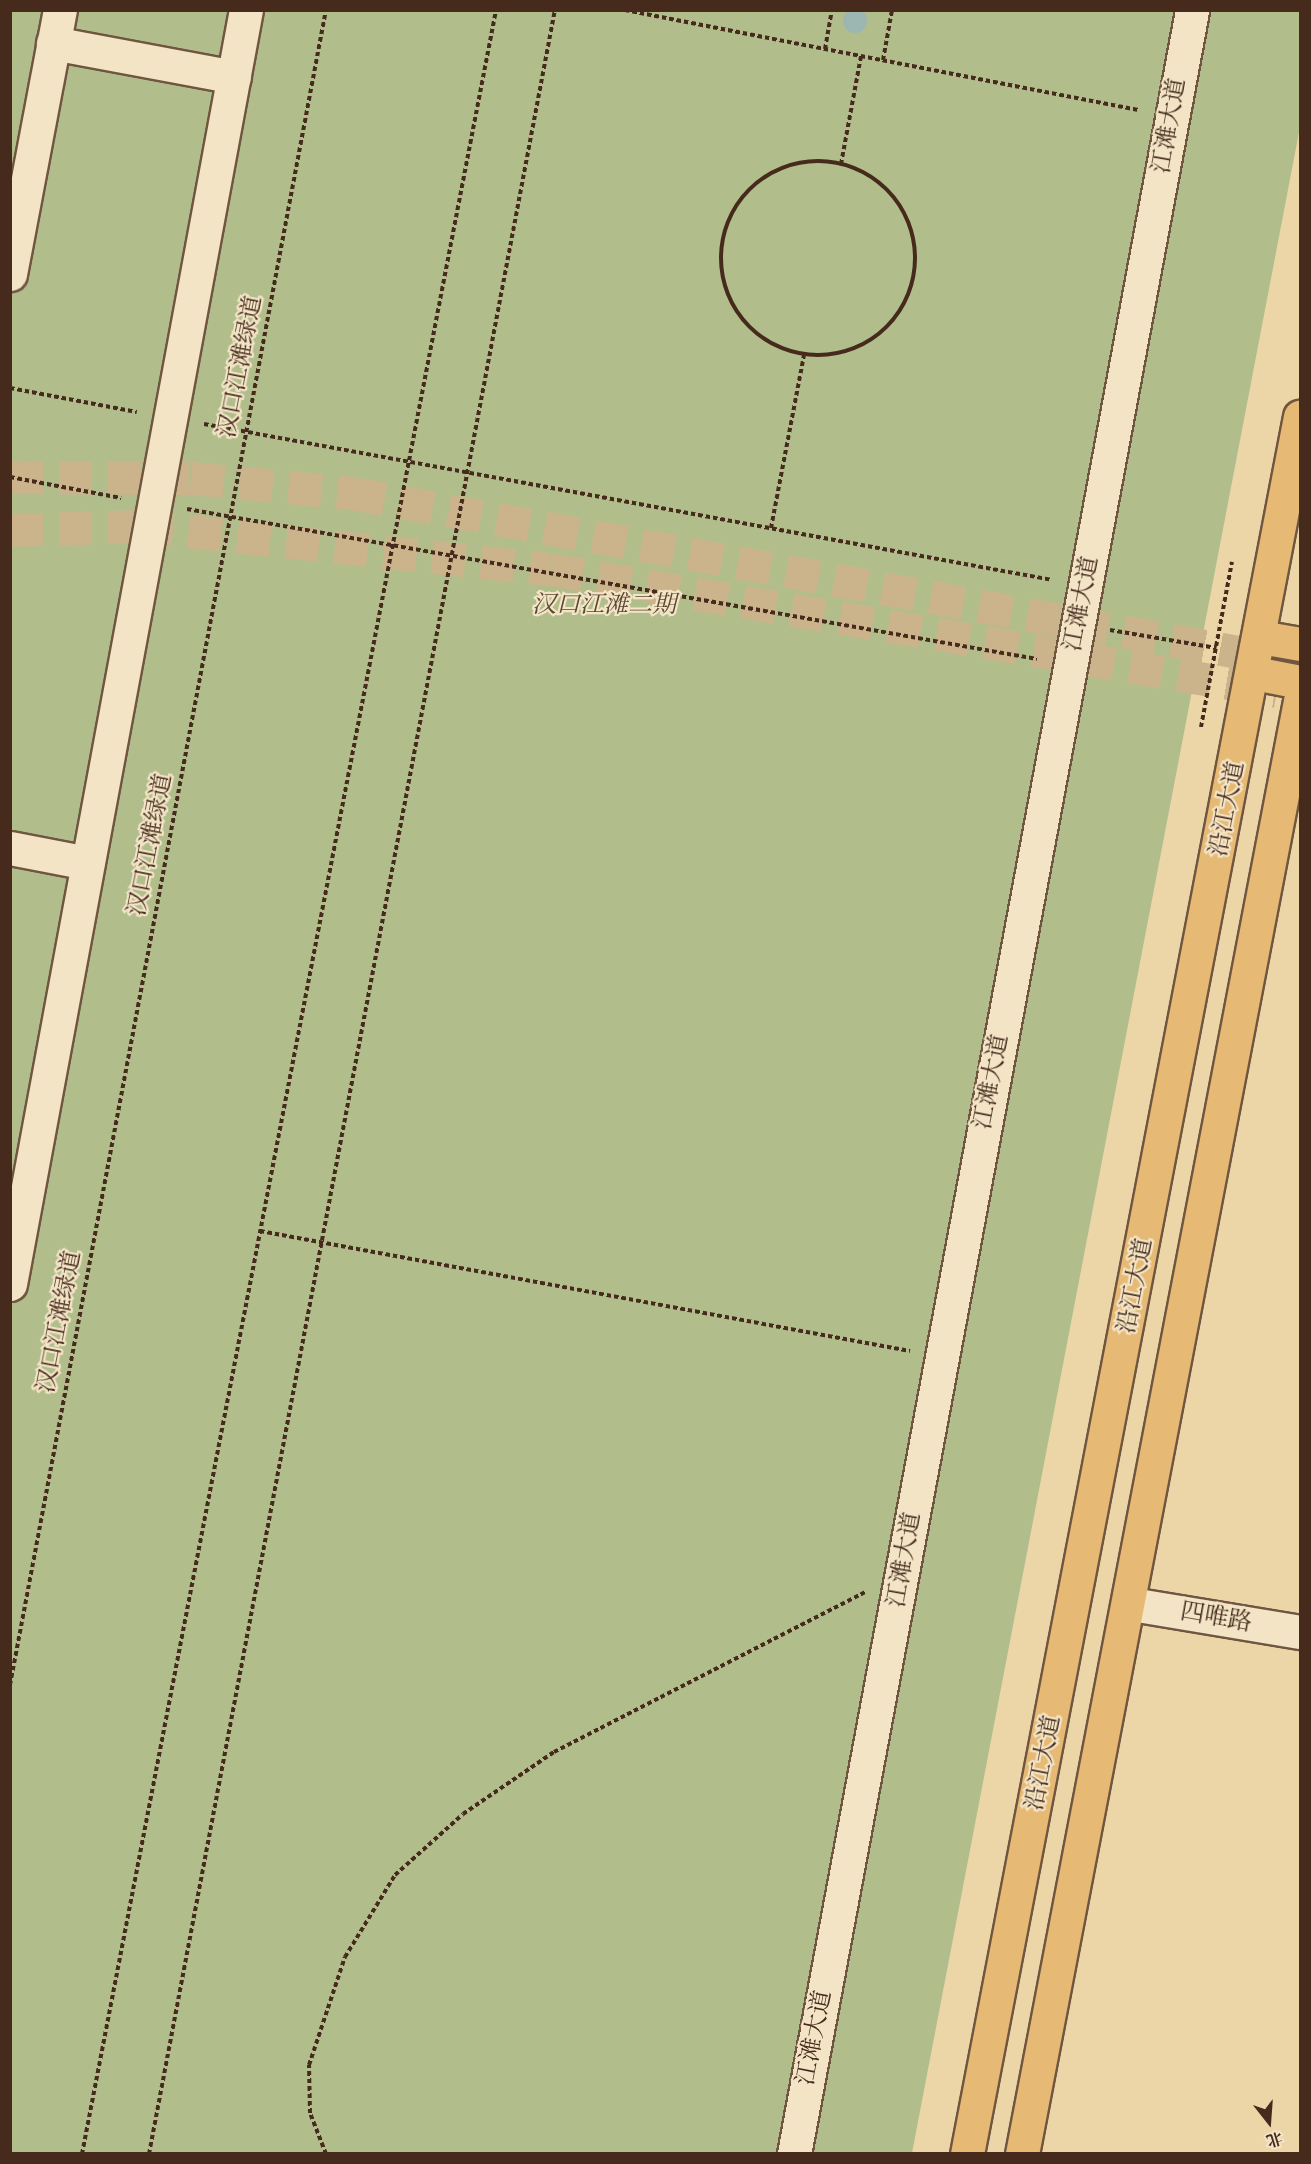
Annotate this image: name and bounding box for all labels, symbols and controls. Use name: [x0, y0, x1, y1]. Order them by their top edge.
street label: 江滩大道: [1147, 76, 1193, 176]
street label: 汉口江滩绿道: [213, 294, 269, 440]
street label: 江滩大道: [1059, 554, 1105, 654]
park label: 汉口江滩二期: [532, 592, 676, 620]
street label: 沿江大道: [1205, 759, 1251, 859]
street label: 汉口江滩绿道: [123, 772, 179, 918]
street label: 江滩大道: [969, 1032, 1015, 1132]
street label: 沿江大道: [1113, 1236, 1159, 1336]
street label: 汉口江滩绿道: [32, 1249, 88, 1395]
street label: 江滩大道: [882, 1510, 928, 1610]
street label: 四唯路: [1178, 1598, 1254, 1638]
street label: 沿江大道: [1021, 1713, 1067, 1813]
street label: 江滩大道: [792, 1988, 838, 2088]
north arrow: [1239, 2092, 1299, 2152]
text: 北: [1264, 2127, 1285, 2151]

